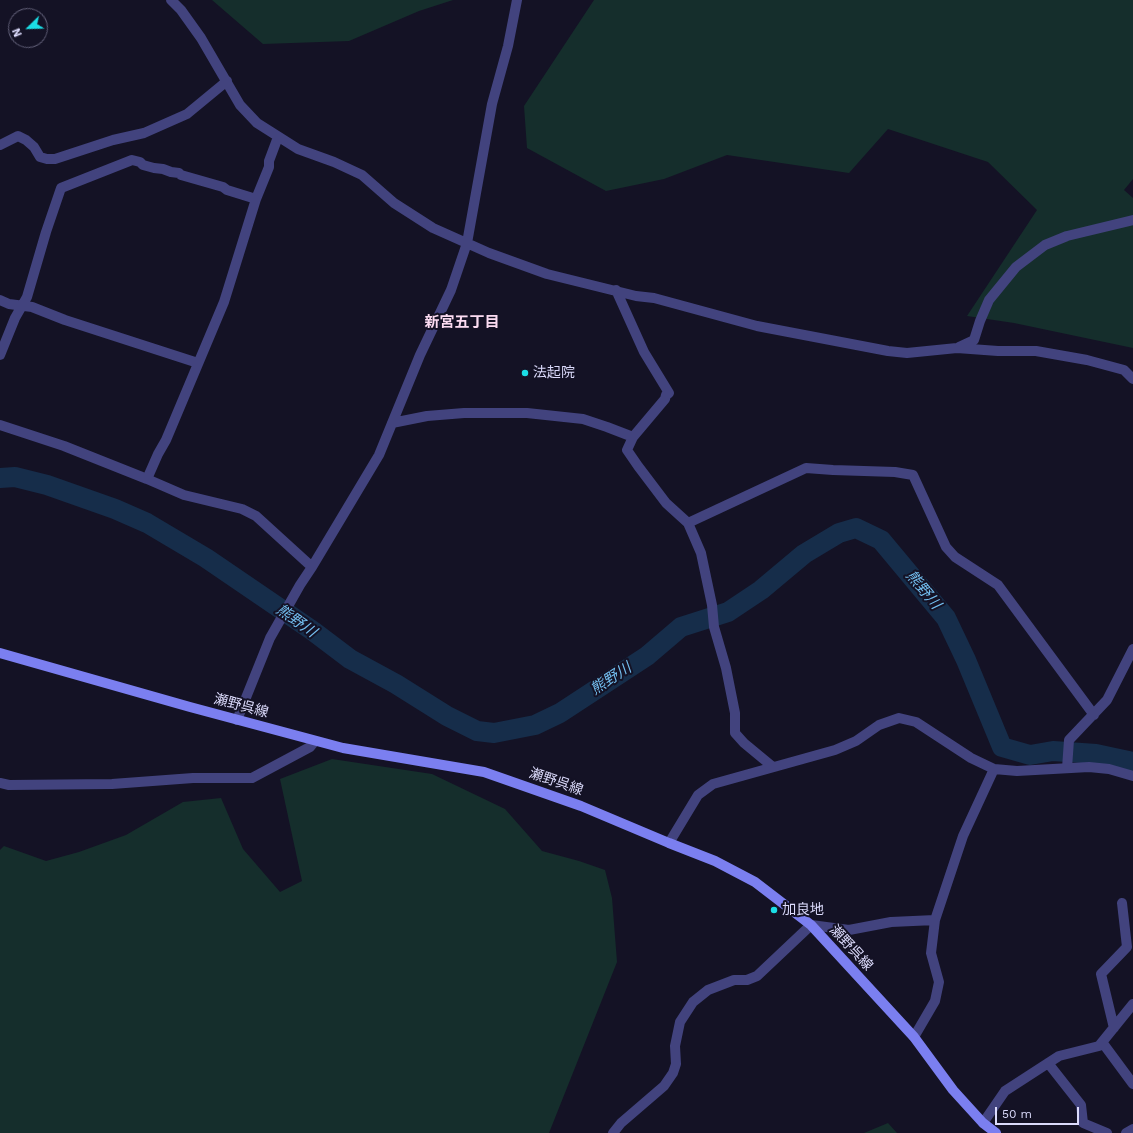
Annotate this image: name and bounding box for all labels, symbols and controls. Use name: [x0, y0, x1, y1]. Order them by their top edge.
north arrow: [8, 8, 48, 48]
text: N: [10, 26, 25, 39]
district label: 新宮五丁目: [425, 314, 499, 332]
place label: 法起院: [533, 365, 575, 381]
marker: 法起院: [520, 368, 530, 378]
water label: 熊野川: [902, 567, 944, 613]
water label: 熊野川: [272, 601, 320, 641]
water label: 熊野川: [587, 659, 635, 699]
street label: 瀬野呉線: [212, 691, 270, 721]
street label: 瀬野呉線: [527, 765, 585, 799]
place label: 加良地: [782, 902, 824, 918]
marker: 加良地: [769, 905, 779, 915]
street label: 瀬野呉線: [826, 922, 876, 974]
scale bar: [997, 1099, 1081, 1125]
text: 50 m: [1002, 1107, 1032, 1121]

